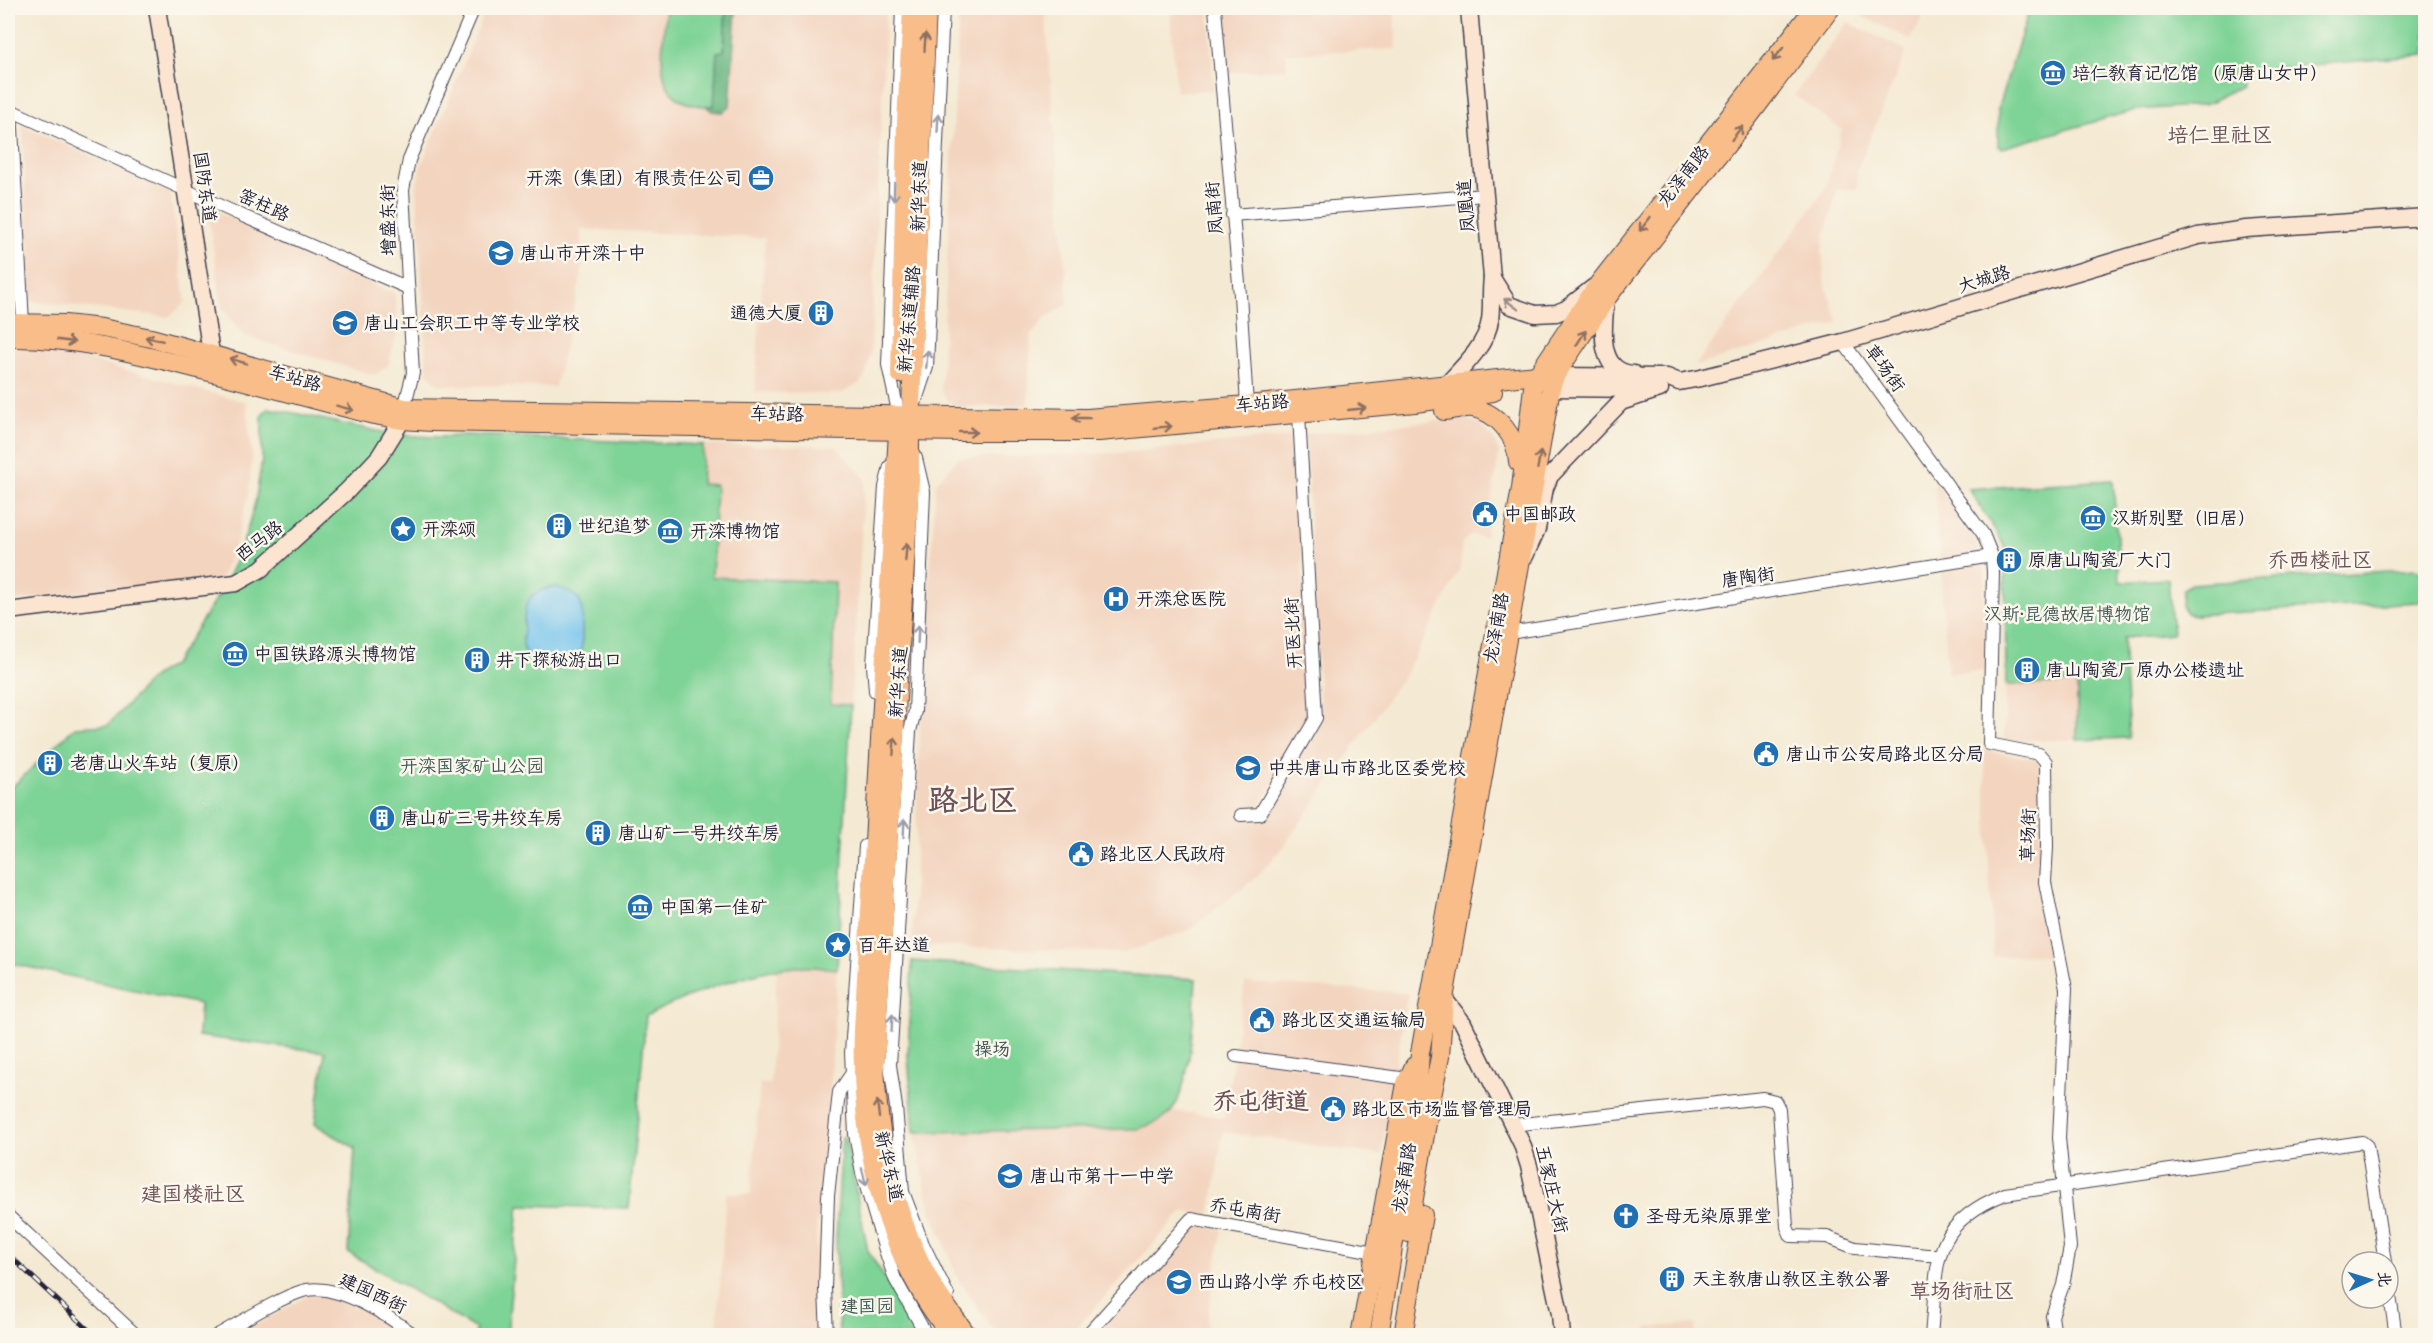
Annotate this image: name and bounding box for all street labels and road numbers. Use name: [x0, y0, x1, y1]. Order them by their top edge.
street label: 龙泽南路: [1652, 141, 1714, 211]
street label: 国防东道: [189, 150, 221, 224]
street label: 新华东道: [907, 160, 931, 232]
street label: 凤凰道: [1453, 178, 1479, 234]
street label: 凤南街: [1201, 180, 1227, 236]
street label: 窑柱路: [235, 184, 293, 226]
street label: 增盛东街: [376, 184, 400, 256]
street label: 大城路: [1955, 261, 2013, 297]
street label: 新华东道辅路: [893, 264, 925, 374]
street label: 草场街: [1860, 340, 1910, 396]
street label: 车站路: [266, 360, 324, 396]
street label: 车站路: [1234, 390, 1290, 416]
street label: 车站路: [750, 403, 804, 425]
street label: 西马路: [231, 516, 287, 566]
street label: 唐陶街: [1720, 562, 1776, 592]
street label: 龙泽南路: [1479, 591, 1513, 665]
street label: 开医北街: [1280, 596, 1306, 670]
street label: 新华东道: [885, 645, 911, 719]
street label: 草场街: [2016, 808, 2040, 862]
street label: 新华东道: [870, 1128, 908, 1204]
street label: 龙泽南路: [1388, 1141, 1420, 1215]
street label: 五家庄大街: [1531, 1143, 1573, 1235]
street label: 乔屯南街: [1208, 1193, 1282, 1227]
street label: 建国西街: [336, 1268, 410, 1318]

